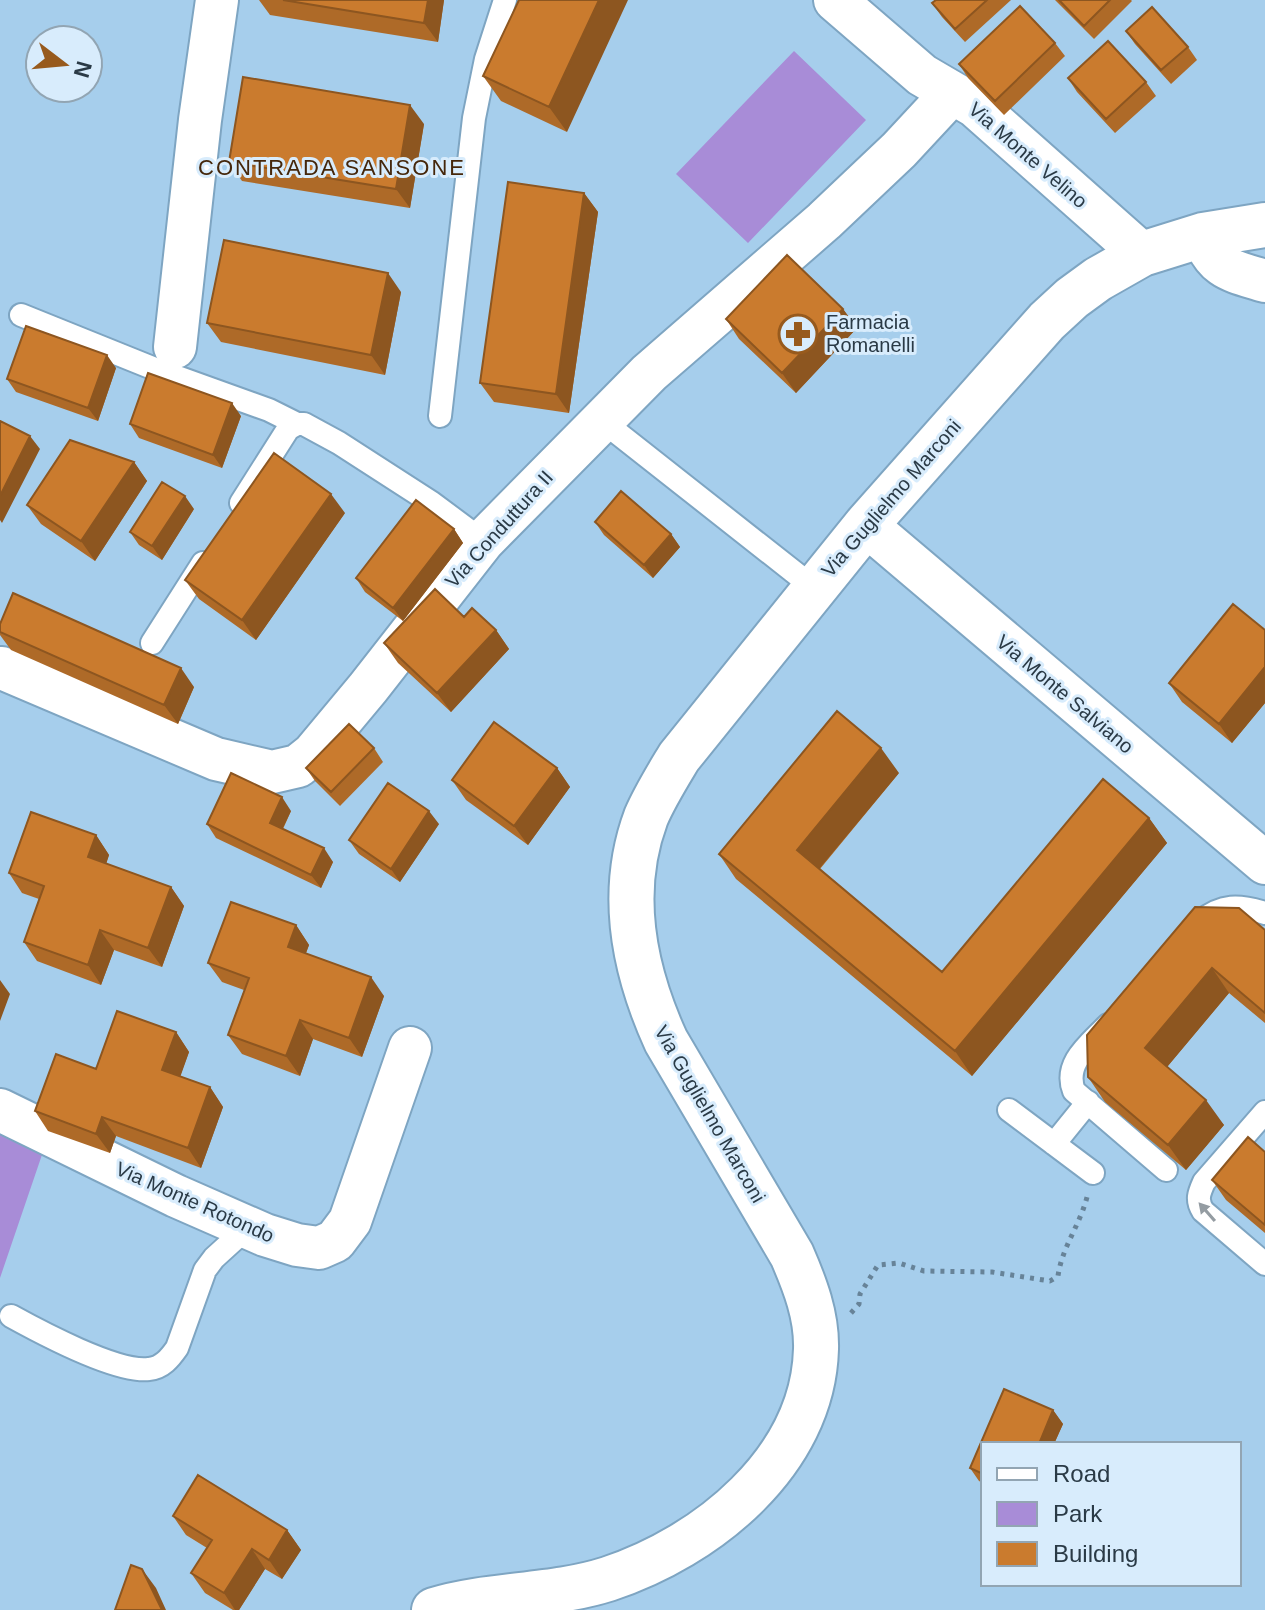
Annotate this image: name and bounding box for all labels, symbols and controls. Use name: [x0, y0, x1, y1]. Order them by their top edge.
north arrow: [24, 24, 104, 104]
text: N: [69, 58, 97, 80]
street label: Via Monte Velino: [964, 98, 1092, 212]
district label: CONTRADA SANSONE: [198, 155, 466, 180]
place label: Farmacia Romanelli: [826, 311, 915, 356]
pharmacy icon: Farmacia Romanelli: [777, 313, 819, 355]
street label: Via Guglielmo Marconi: [817, 415, 965, 581]
street label: Via Conduttura II: [441, 466, 557, 592]
street label: Via Monte Salviano: [992, 630, 1138, 758]
street label: Via Guglielmo Marconi: [650, 1022, 770, 1206]
street label: Via Monte Rotondo: [112, 1157, 278, 1247]
one-way arrow: [1199, 1203, 1216, 1223]
legend: [981, 1442, 1241, 1586]
text: Road: [1053, 1460, 1110, 1487]
text: Park: [1053, 1500, 1103, 1527]
text: Building: [1053, 1540, 1138, 1567]

